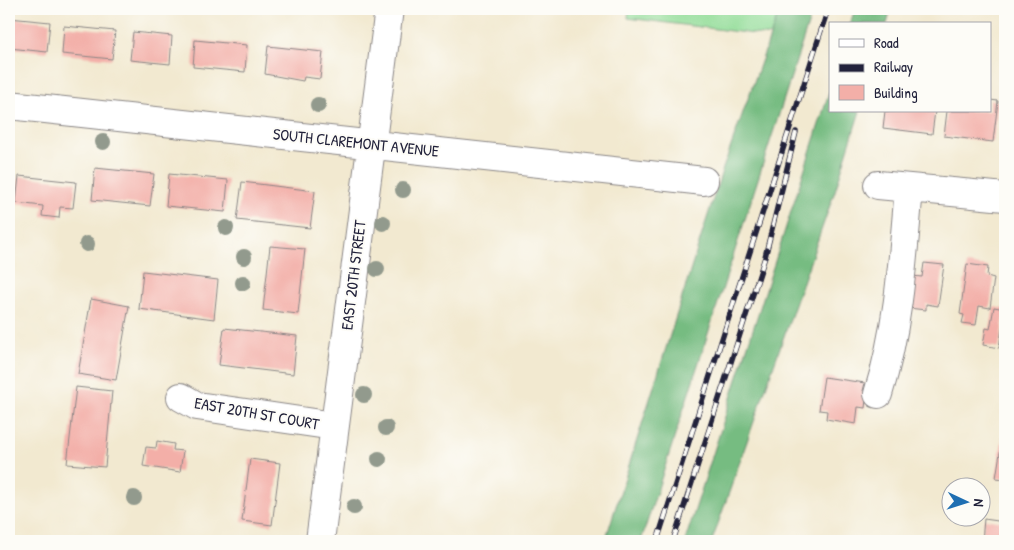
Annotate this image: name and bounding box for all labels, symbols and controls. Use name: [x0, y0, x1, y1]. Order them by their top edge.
legend: [829, 22, 992, 112]
text: Road: [874, 32, 899, 53]
text: Railway: [874, 56, 913, 77]
text: Building: [874, 82, 918, 103]
street label: SOUTH CLAREMONT AVENUE: [272, 122, 440, 162]
street label: EAST 20TH STREET: [335, 218, 371, 331]
street label: EAST 20TH ST COURT: [193, 391, 322, 435]
north arrow: [942, 478, 992, 528]
text: N: [970, 499, 989, 508]

